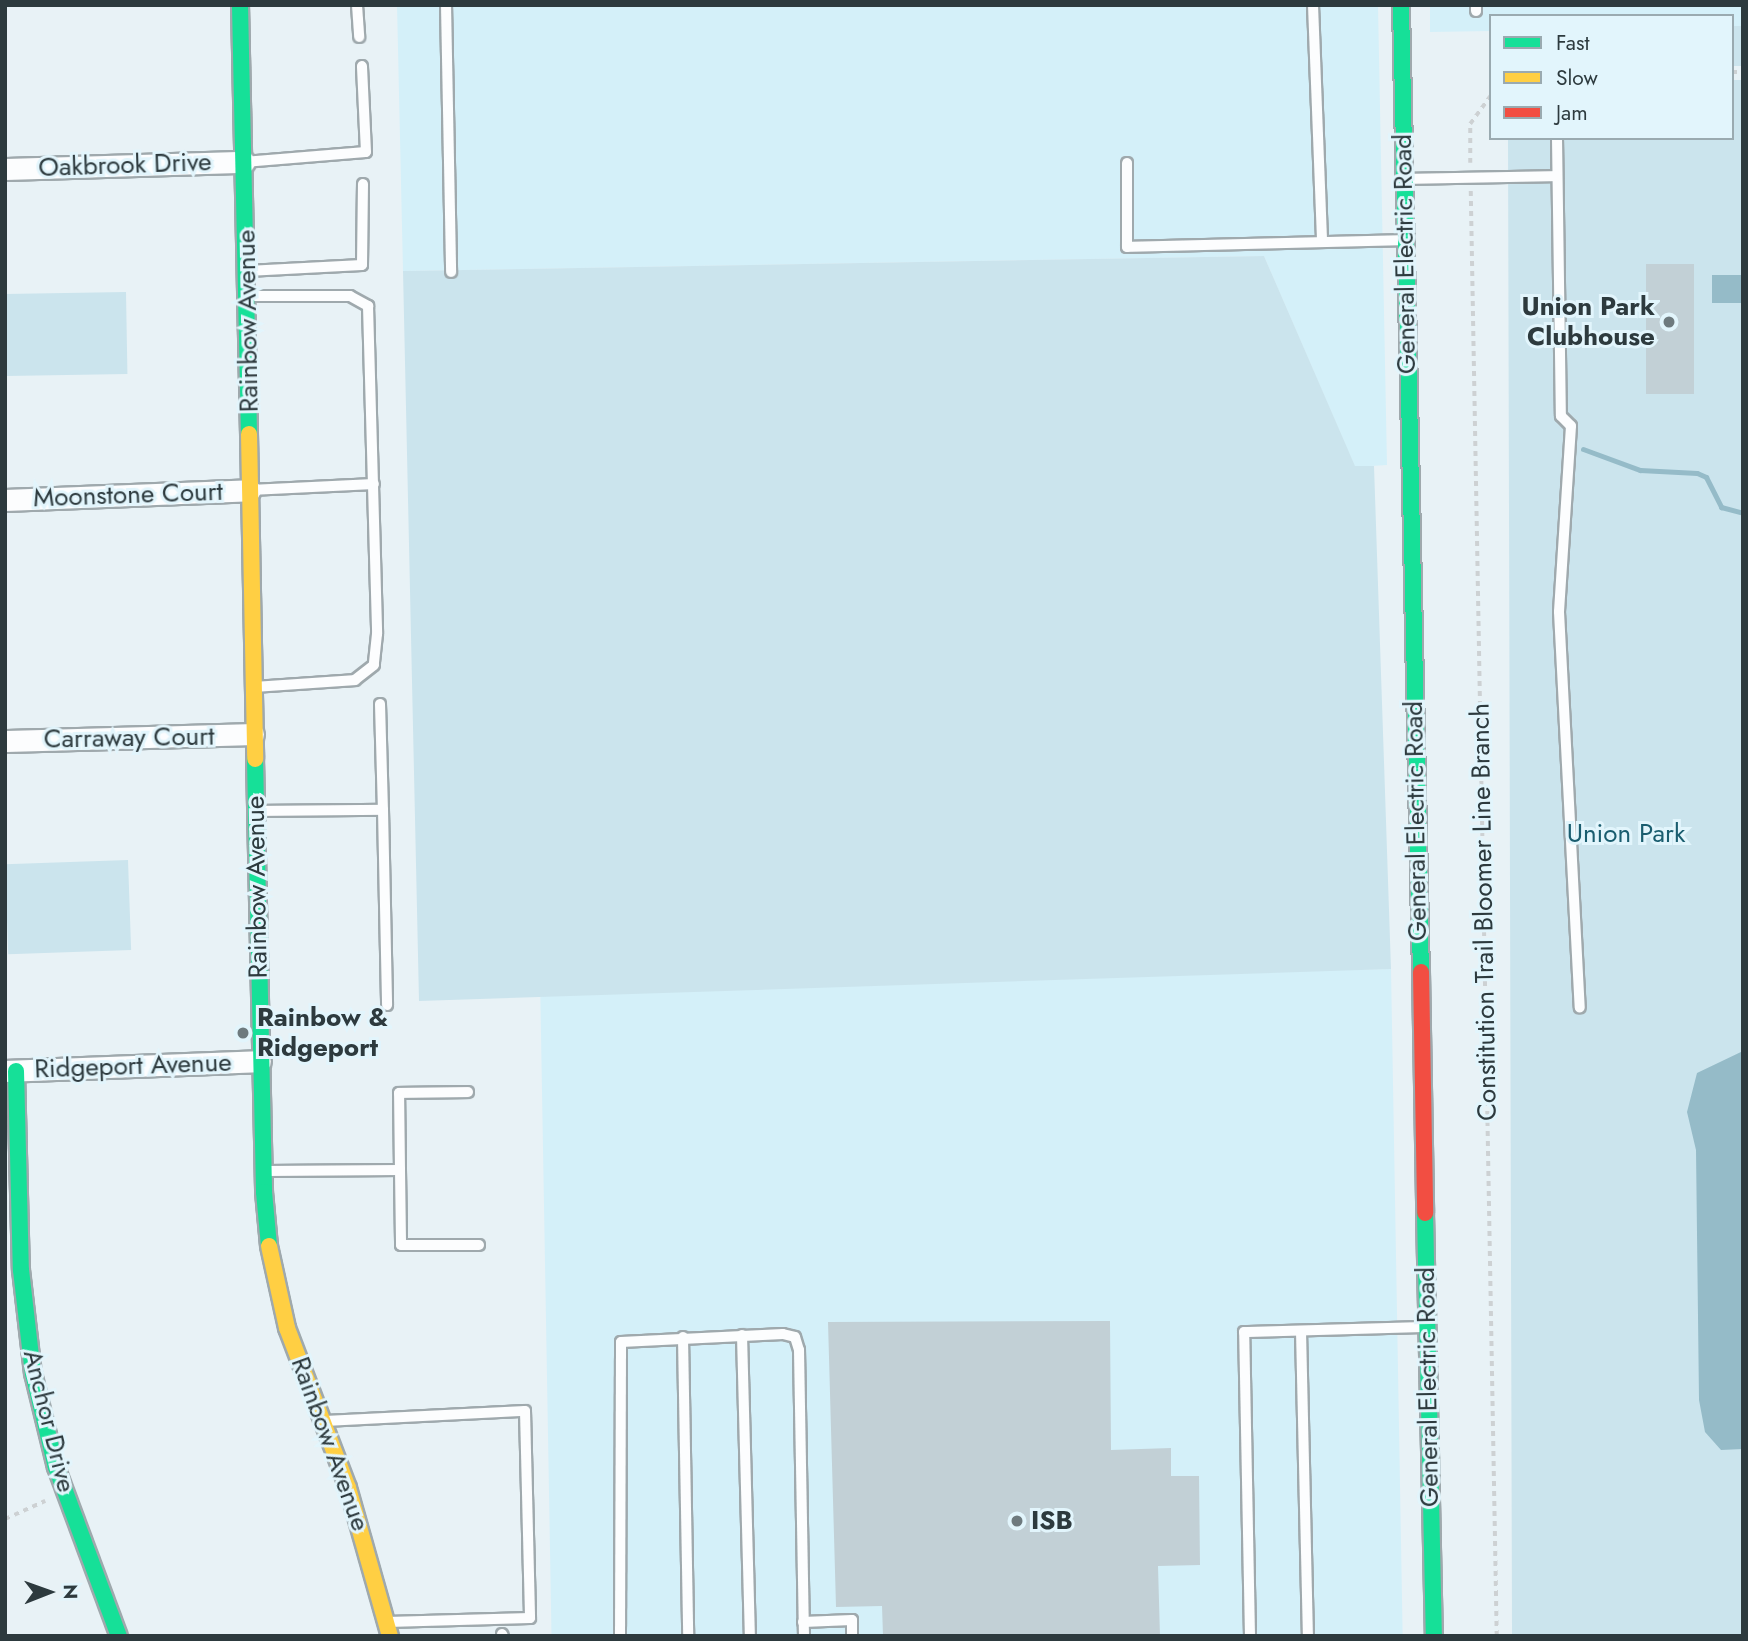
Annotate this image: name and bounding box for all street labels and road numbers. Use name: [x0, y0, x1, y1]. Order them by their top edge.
street label: General Electric Road: [1387, 134, 1423, 374]
street label: Oakbrook Drive: [38, 146, 212, 184]
street label: Rainbow Avenue: [231, 229, 265, 413]
street label: Moonstone Court: [33, 476, 223, 514]
street label: General Electric Road: [1398, 701, 1434, 941]
street label: Constitution Trail Bloomer Line Branch: [1465, 703, 1503, 1121]
street label: Carraway Court: [43, 721, 215, 755]
street label: Rainbow Avenue: [240, 795, 274, 979]
street label: Ridgeport Avenue: [34, 1047, 232, 1085]
street label: General Electric Road: [1410, 1267, 1446, 1507]
street label: Anchor Drive: [16, 1347, 82, 1495]
street label: Rainbow Avenue: [284, 1353, 376, 1535]

